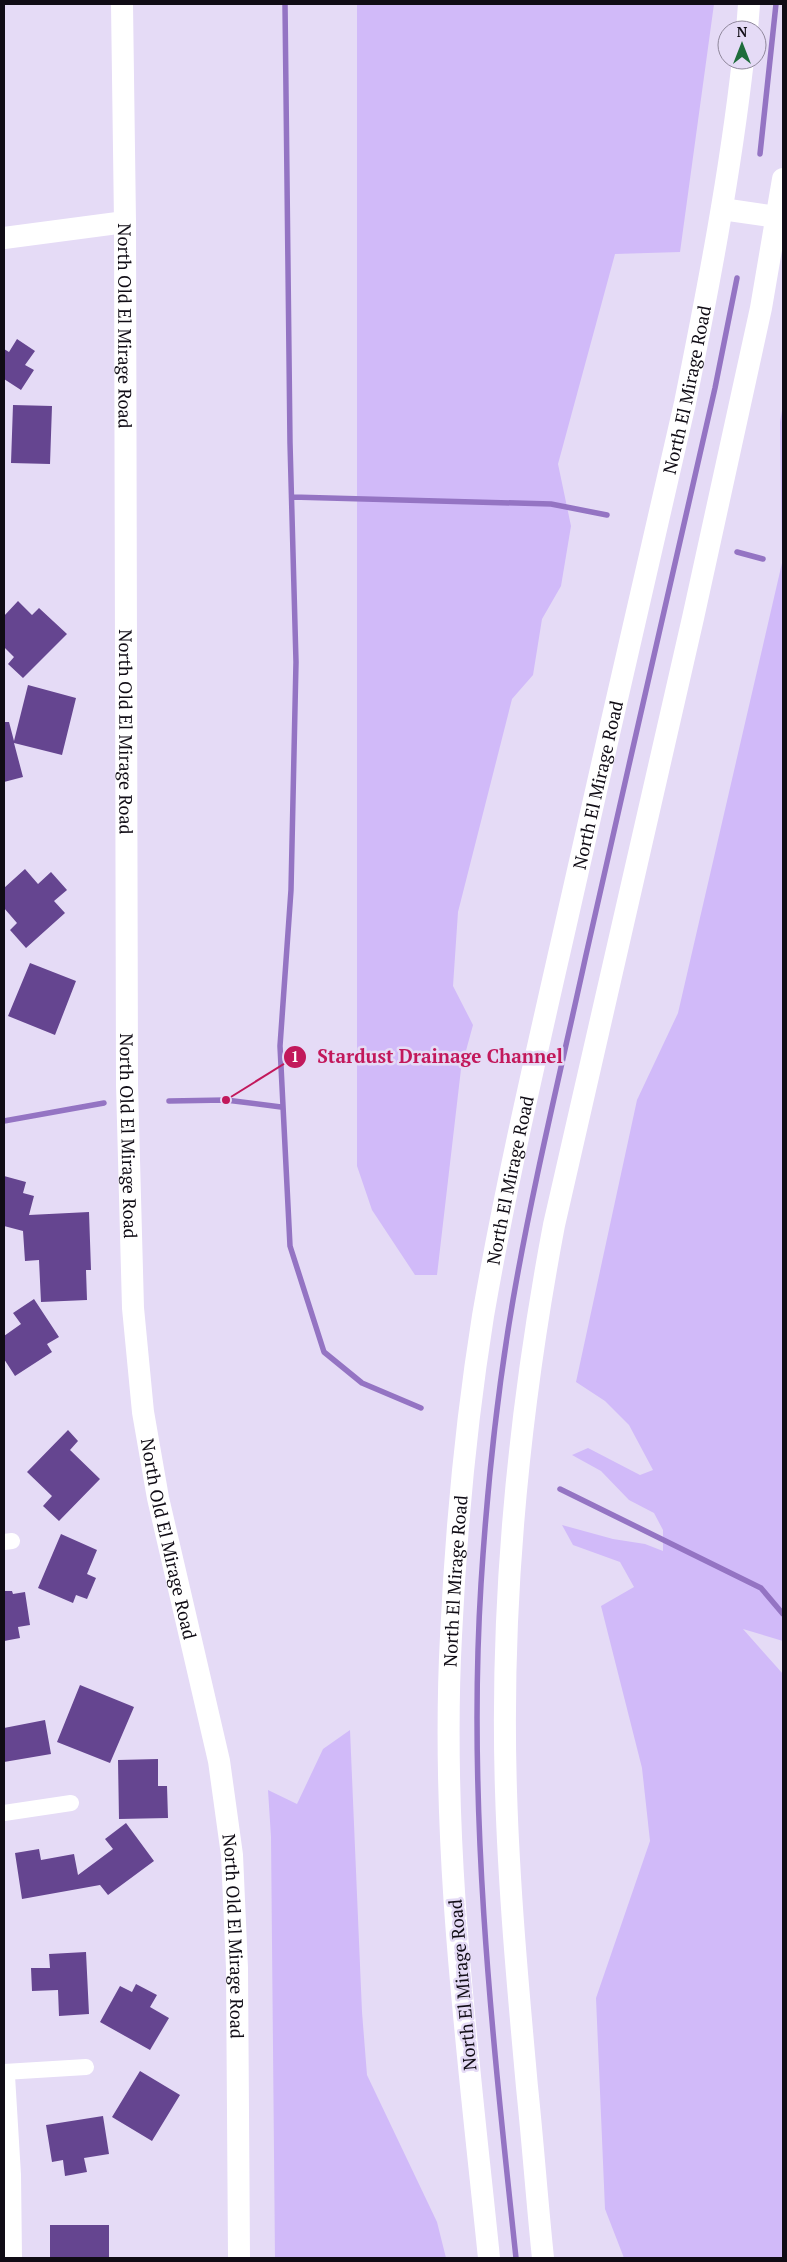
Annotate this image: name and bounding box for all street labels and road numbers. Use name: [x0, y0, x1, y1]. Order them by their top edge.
street label: North Old El Mirage Road: [113, 223, 137, 429]
street label: North El Mirage Road: [657, 303, 716, 476]
street label: North Old El Mirage Road: [114, 629, 138, 835]
street label: North El Mirage Road: [567, 698, 628, 871]
street label: North Old El Mirage Road: [115, 1033, 143, 1239]
street label: North El Mirage Road: [480, 1093, 539, 1267]
street label: North Old El Mirage Road: [136, 1436, 202, 1642]
street label: North El Mirage Road: [438, 1494, 473, 1667]
street label: North Old El Mirage Road: [217, 1832, 249, 2039]
street label: North El Mirage Road: [443, 1898, 481, 2072]

